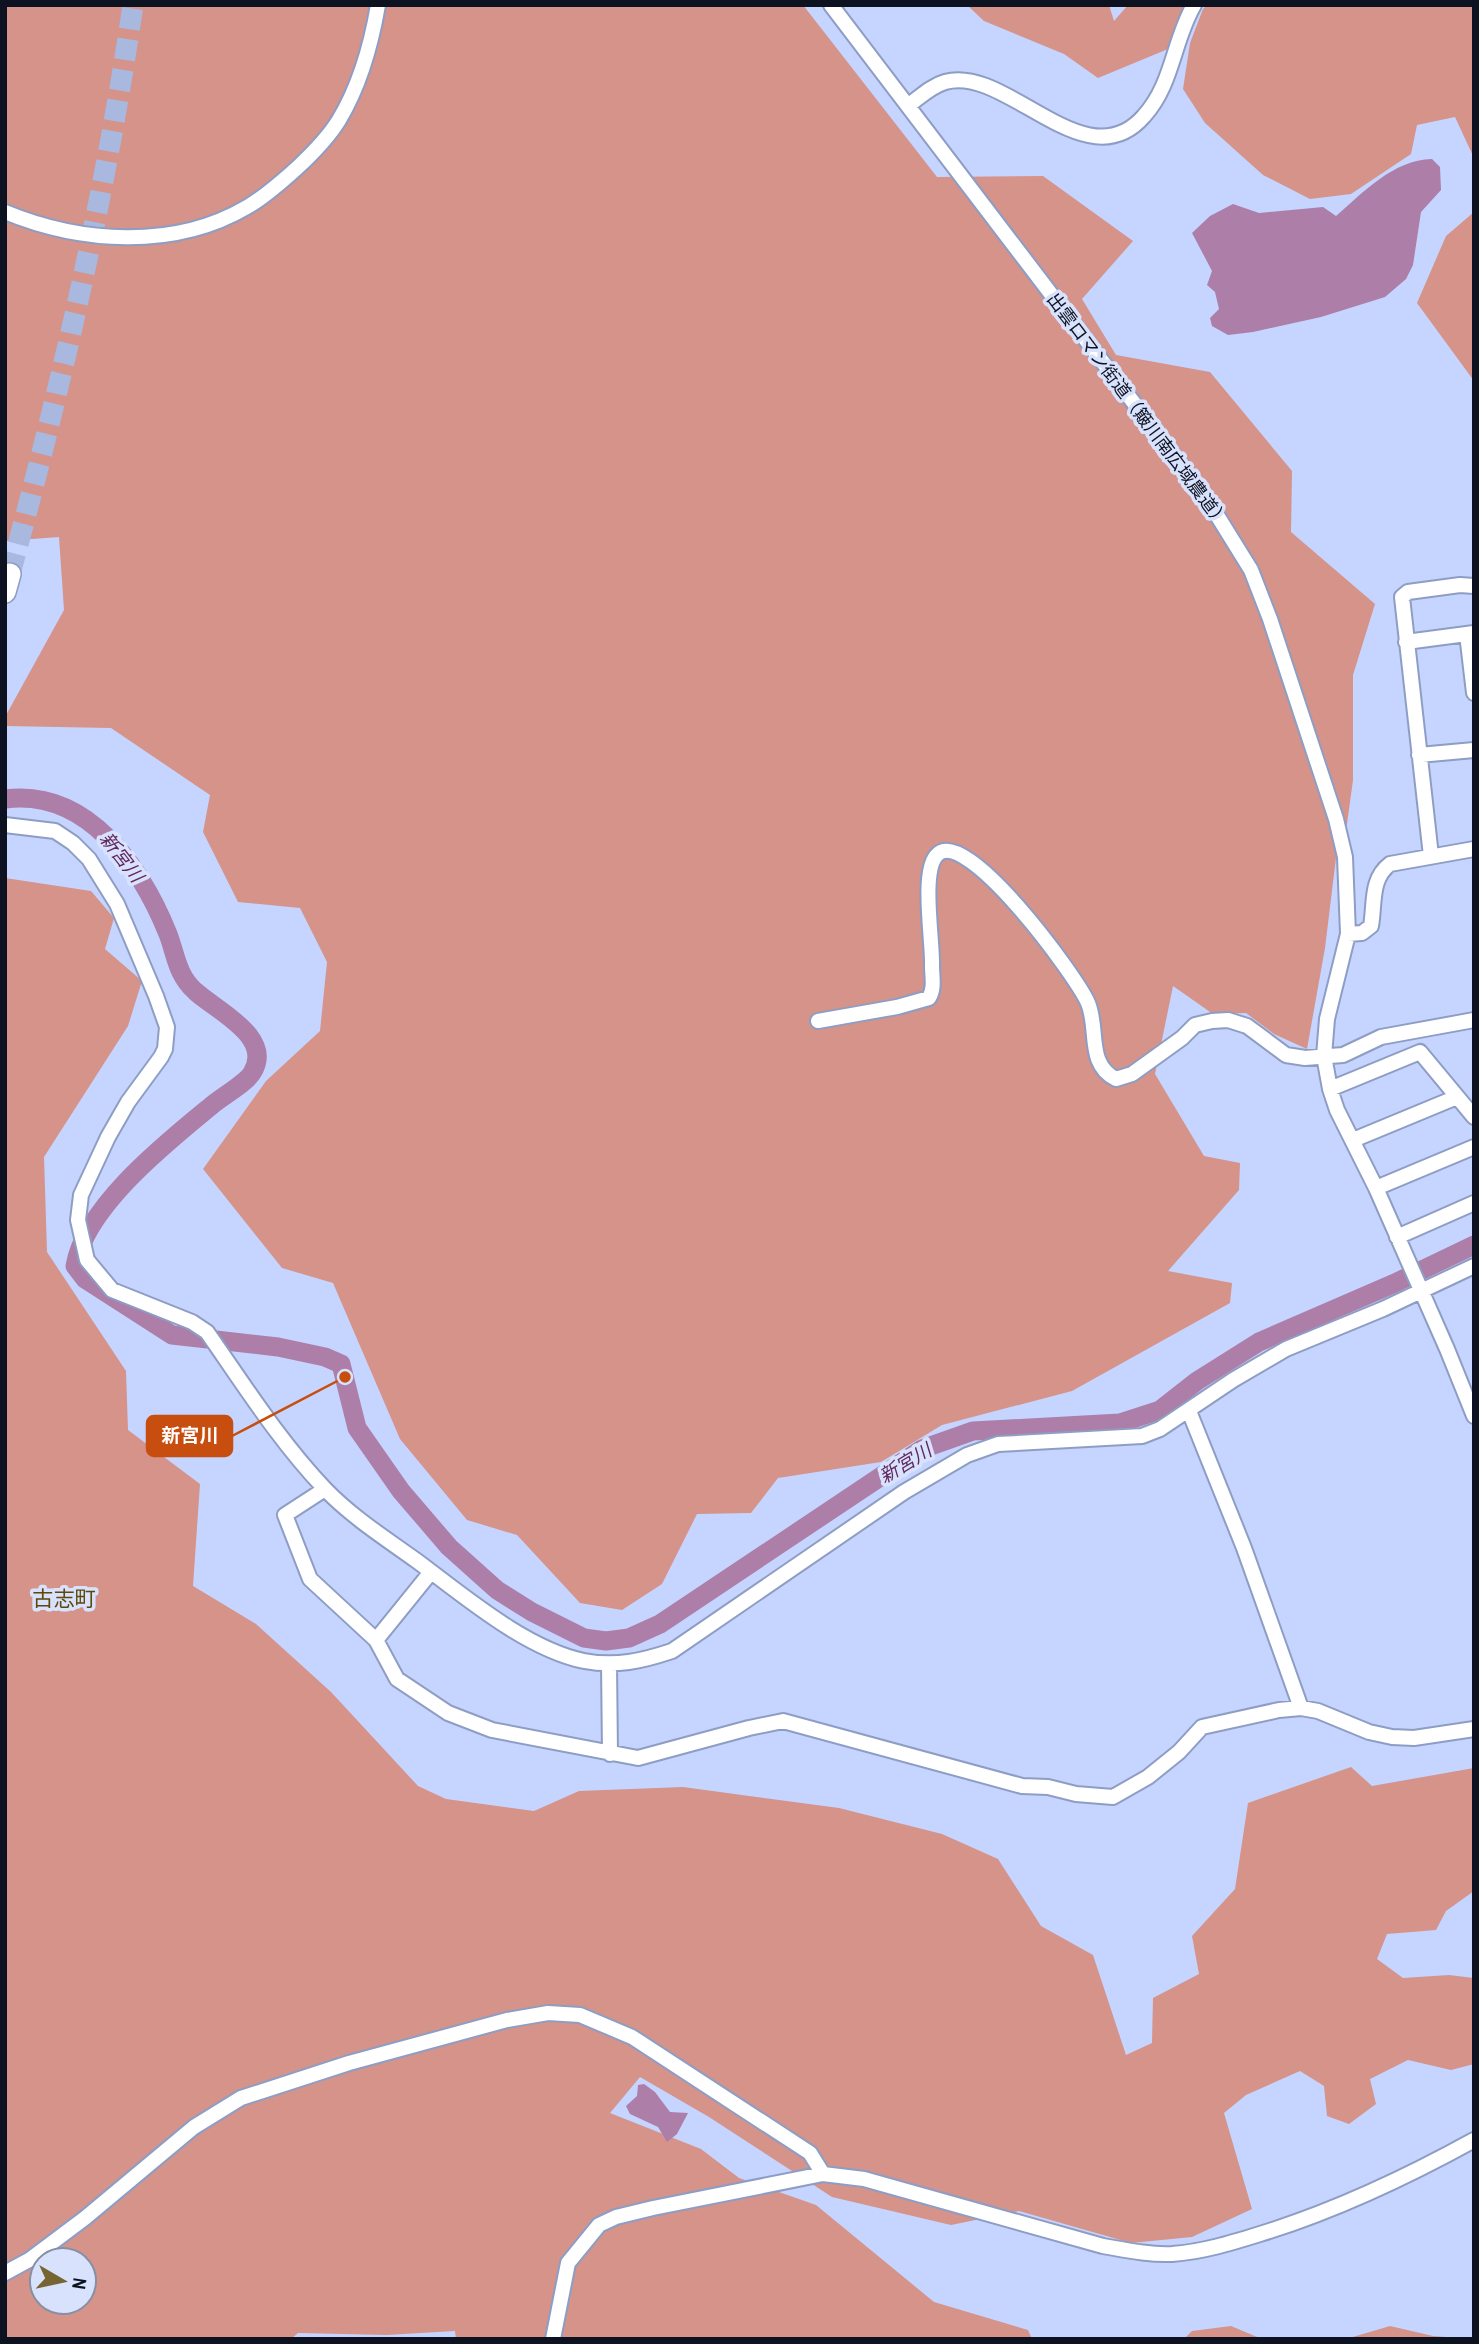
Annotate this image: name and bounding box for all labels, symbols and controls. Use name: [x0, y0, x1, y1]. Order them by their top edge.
street label: 出雲ロマン街道（簸川南広域農道）: [1041, 287, 1235, 533]
water label: 新宮川: [94, 827, 151, 889]
callout: 新宮川: [147, 1416, 232, 1456]
text: 新宮川: [161, 1422, 219, 1448]
water label: 新宮川: [874, 1436, 938, 1489]
district label: 古志町: [33, 1584, 96, 1613]
north arrow: [28, 2246, 98, 2316]
text: N: [66, 2276, 94, 2291]

